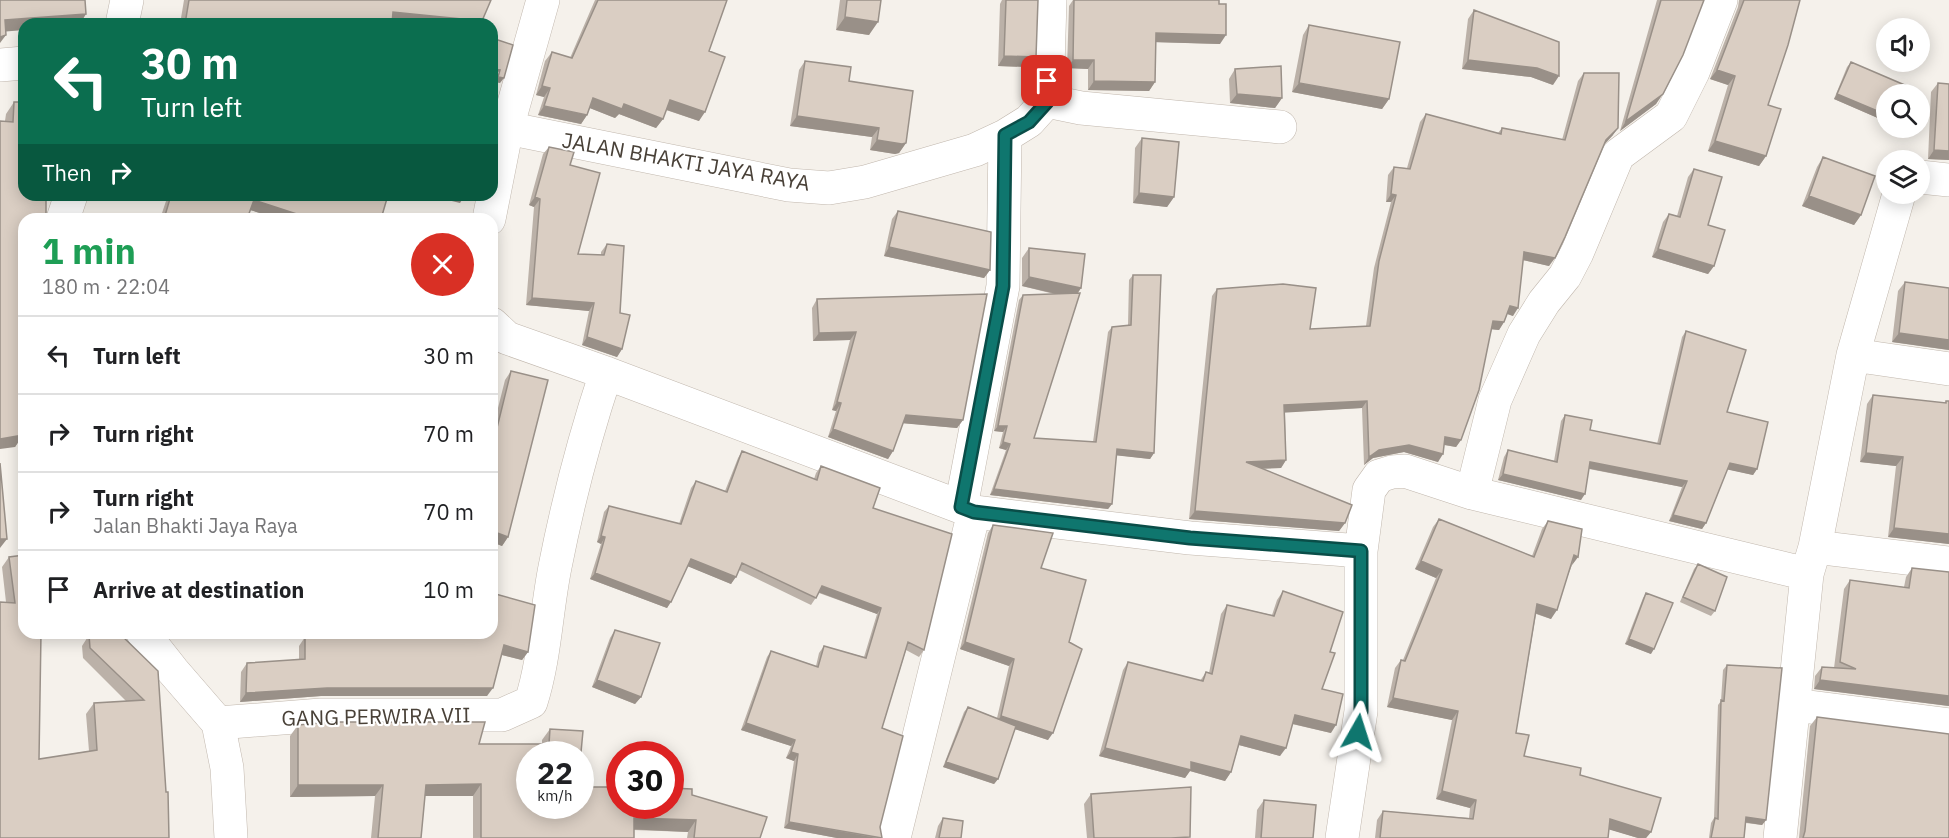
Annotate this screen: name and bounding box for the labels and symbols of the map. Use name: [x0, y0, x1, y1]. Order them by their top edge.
pin: [1021, 55, 1072, 106]
street label: JALAN BHAKTI JAYA RAYA: [560, 125, 812, 197]
street label: GANG PERWIRA VII: [281, 700, 471, 732]
position arrow: [1326, 700, 1390, 764]
speed limit sign: 30: [606, 741, 684, 819]

